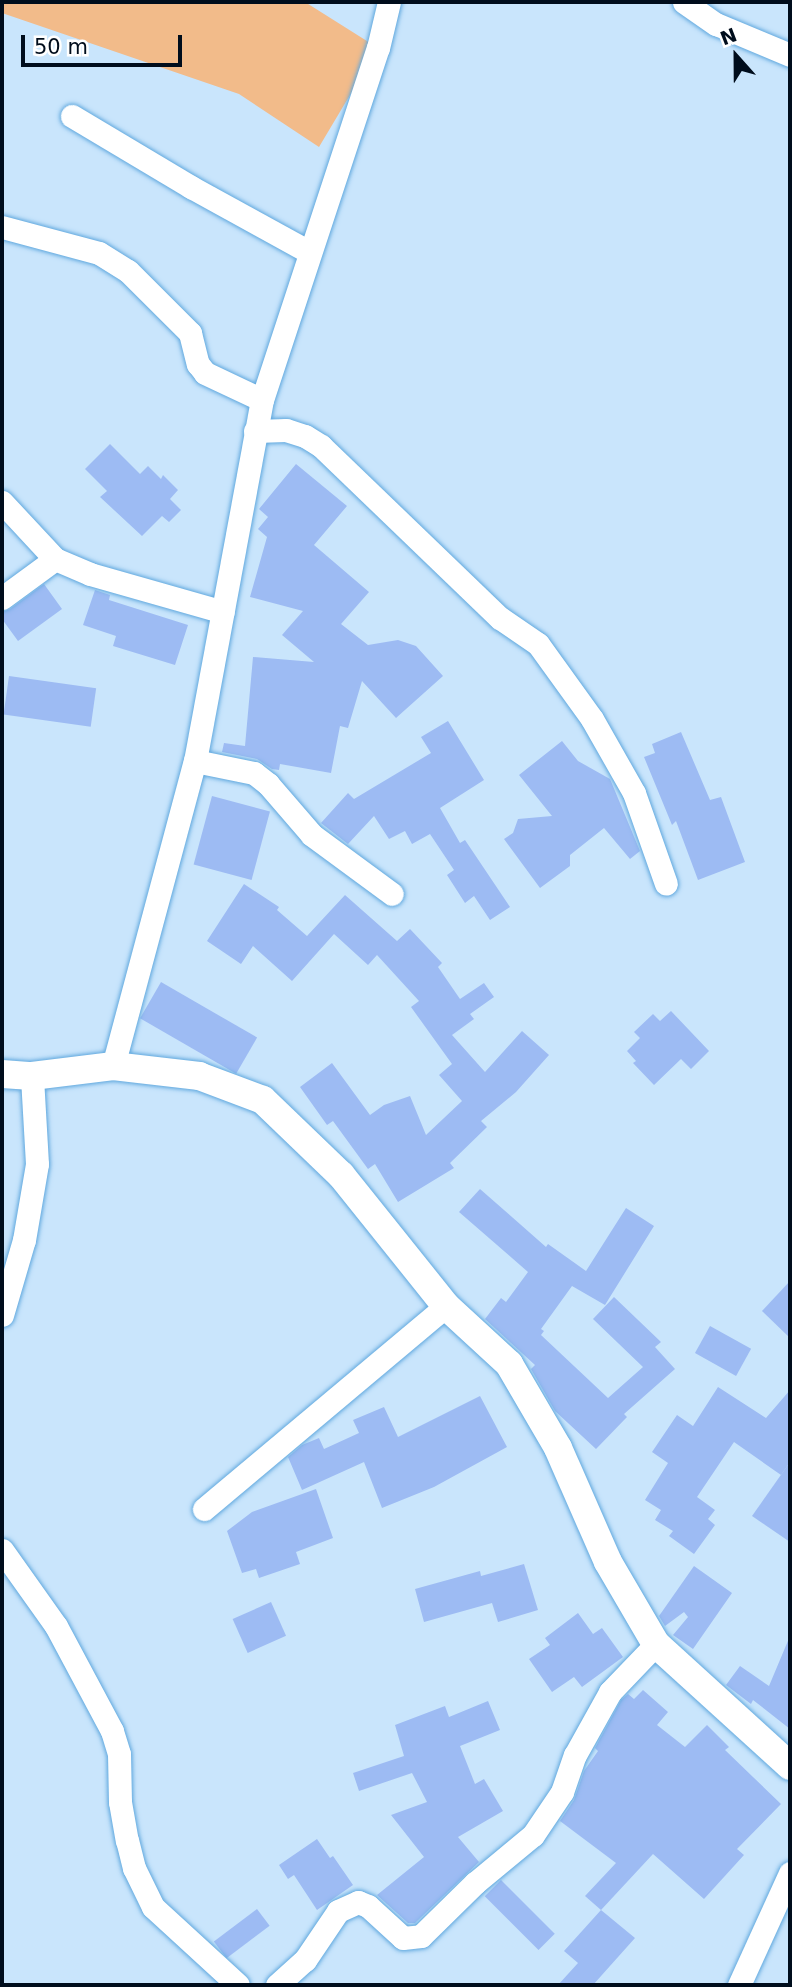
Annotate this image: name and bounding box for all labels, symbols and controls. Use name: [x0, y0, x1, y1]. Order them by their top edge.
scale bar: [24, 21, 186, 65]
north arrow: [701, 21, 771, 91]
text: N: [717, 23, 740, 50]
text: 50 m: [34, 35, 88, 59]

